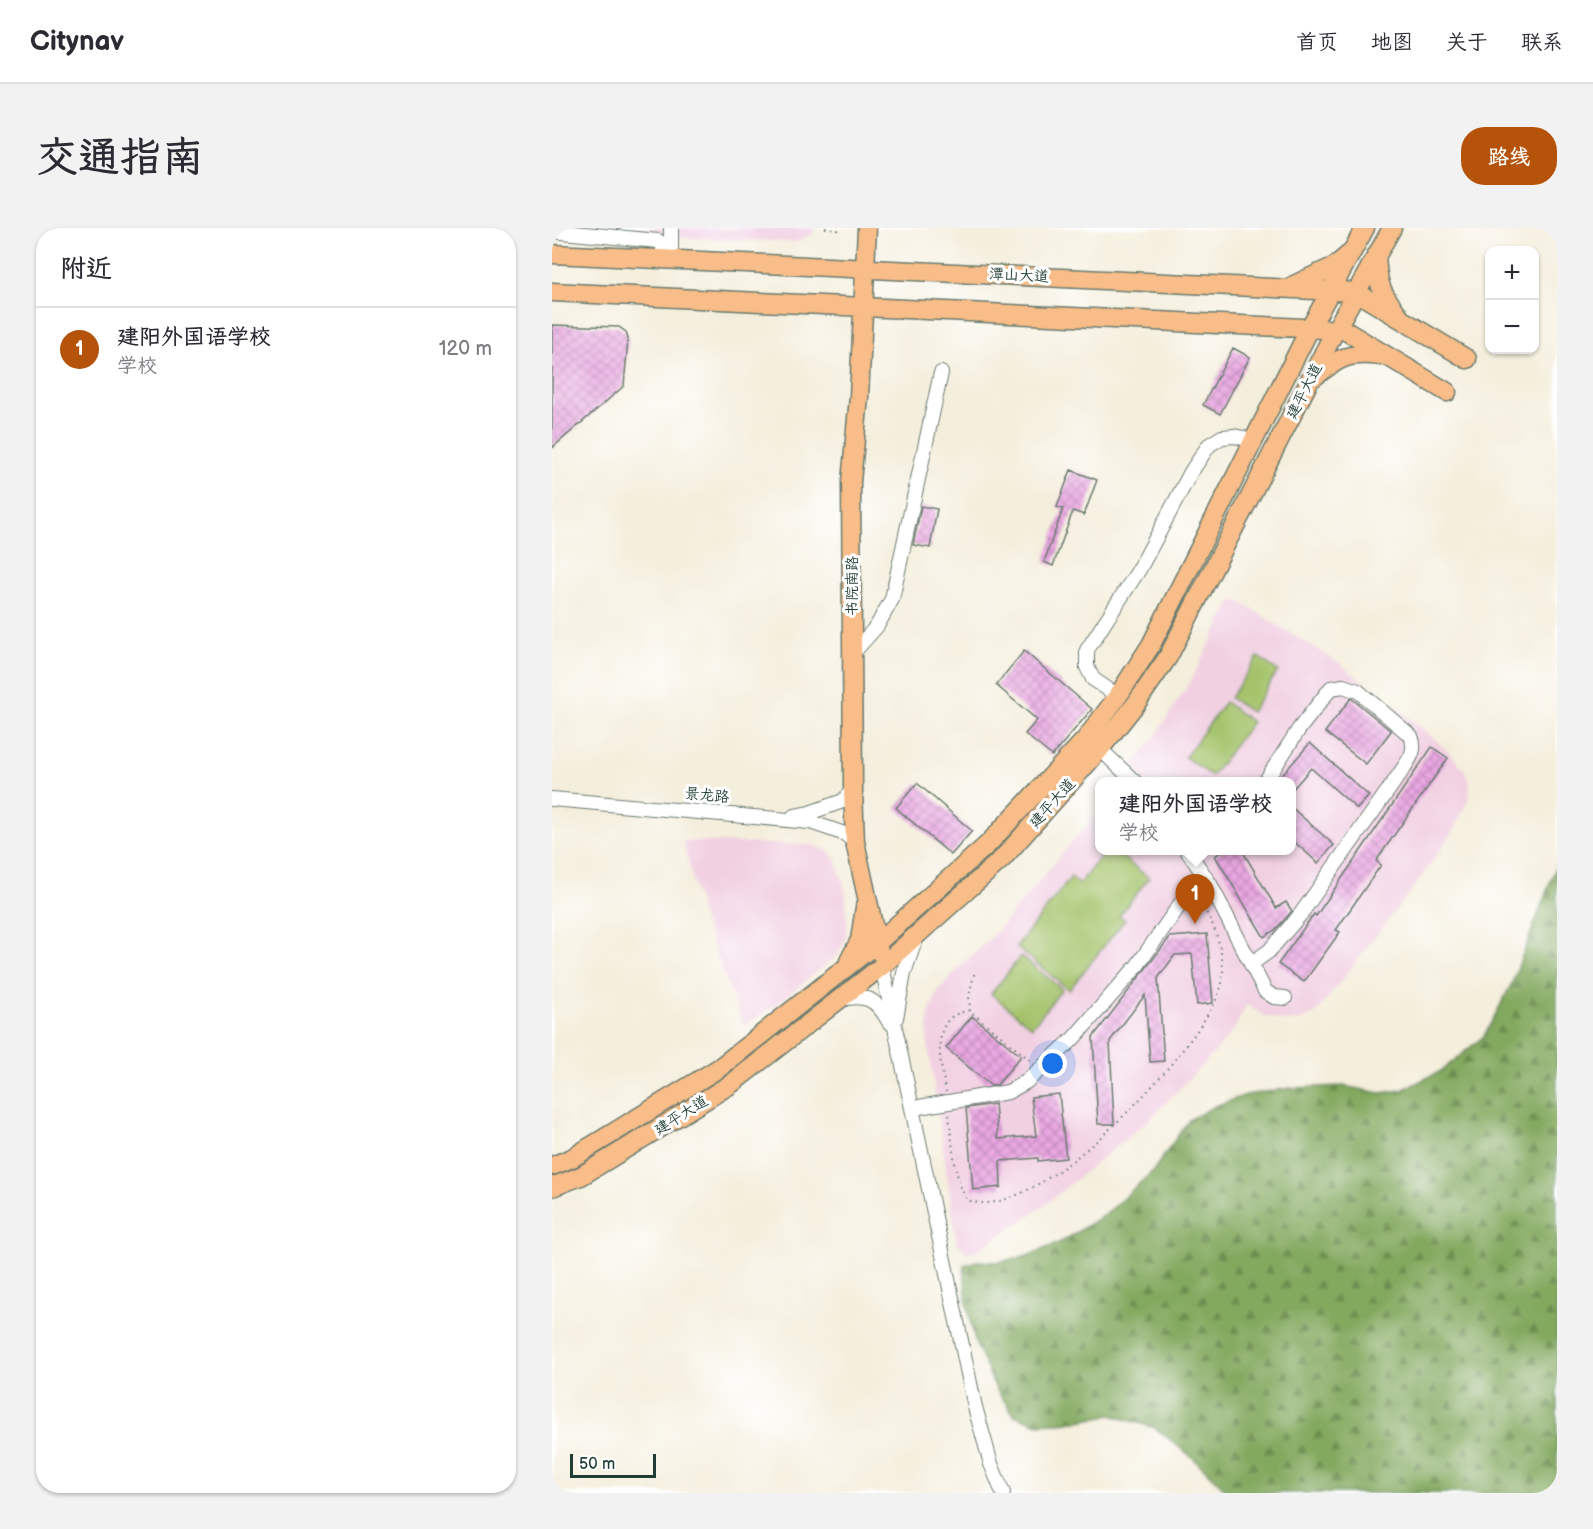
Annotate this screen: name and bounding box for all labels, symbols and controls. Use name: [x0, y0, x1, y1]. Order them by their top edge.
text: Citynav: [30, 25, 124, 58]
text: 首页: [1296, 30, 1338, 55]
text: 地图: [1371, 30, 1413, 55]
text: 关于: [1446, 30, 1488, 55]
text: 联系: [1521, 30, 1563, 55]
button: 路线: [1461, 127, 1557, 185]
text: 交通指南: [36, 133, 204, 184]
map controls: [1485, 246, 1539, 354]
button: +: [1485, 246, 1539, 300]
text: 附近: [60, 254, 112, 285]
street label: 潭山大道: [989, 264, 1049, 287]
button: −: [1485, 300, 1539, 354]
text: 建阳外国语学校: [117, 324, 271, 351]
text: 1: [75, 337, 84, 361]
text: 120 m: [439, 337, 492, 361]
text: 学校: [117, 354, 157, 378]
street label: 建平大道: [1282, 360, 1327, 422]
street label: 书院南路: [843, 556, 862, 616]
street label: 建平大道: [1025, 775, 1080, 832]
popup: [1095, 777, 1296, 855]
street label: 景龙路: [684, 784, 730, 807]
text: 建阳外国语学校: [1118, 791, 1273, 818]
text: 学校: [1118, 821, 1158, 845]
pin: 1: [1176, 874, 1214, 924]
your location: [1038, 1049, 1067, 1078]
street label: 建平大道: [651, 1091, 712, 1139]
scale bar: [570, 1451, 656, 1478]
text: 50 m: [579, 1455, 615, 1474]

